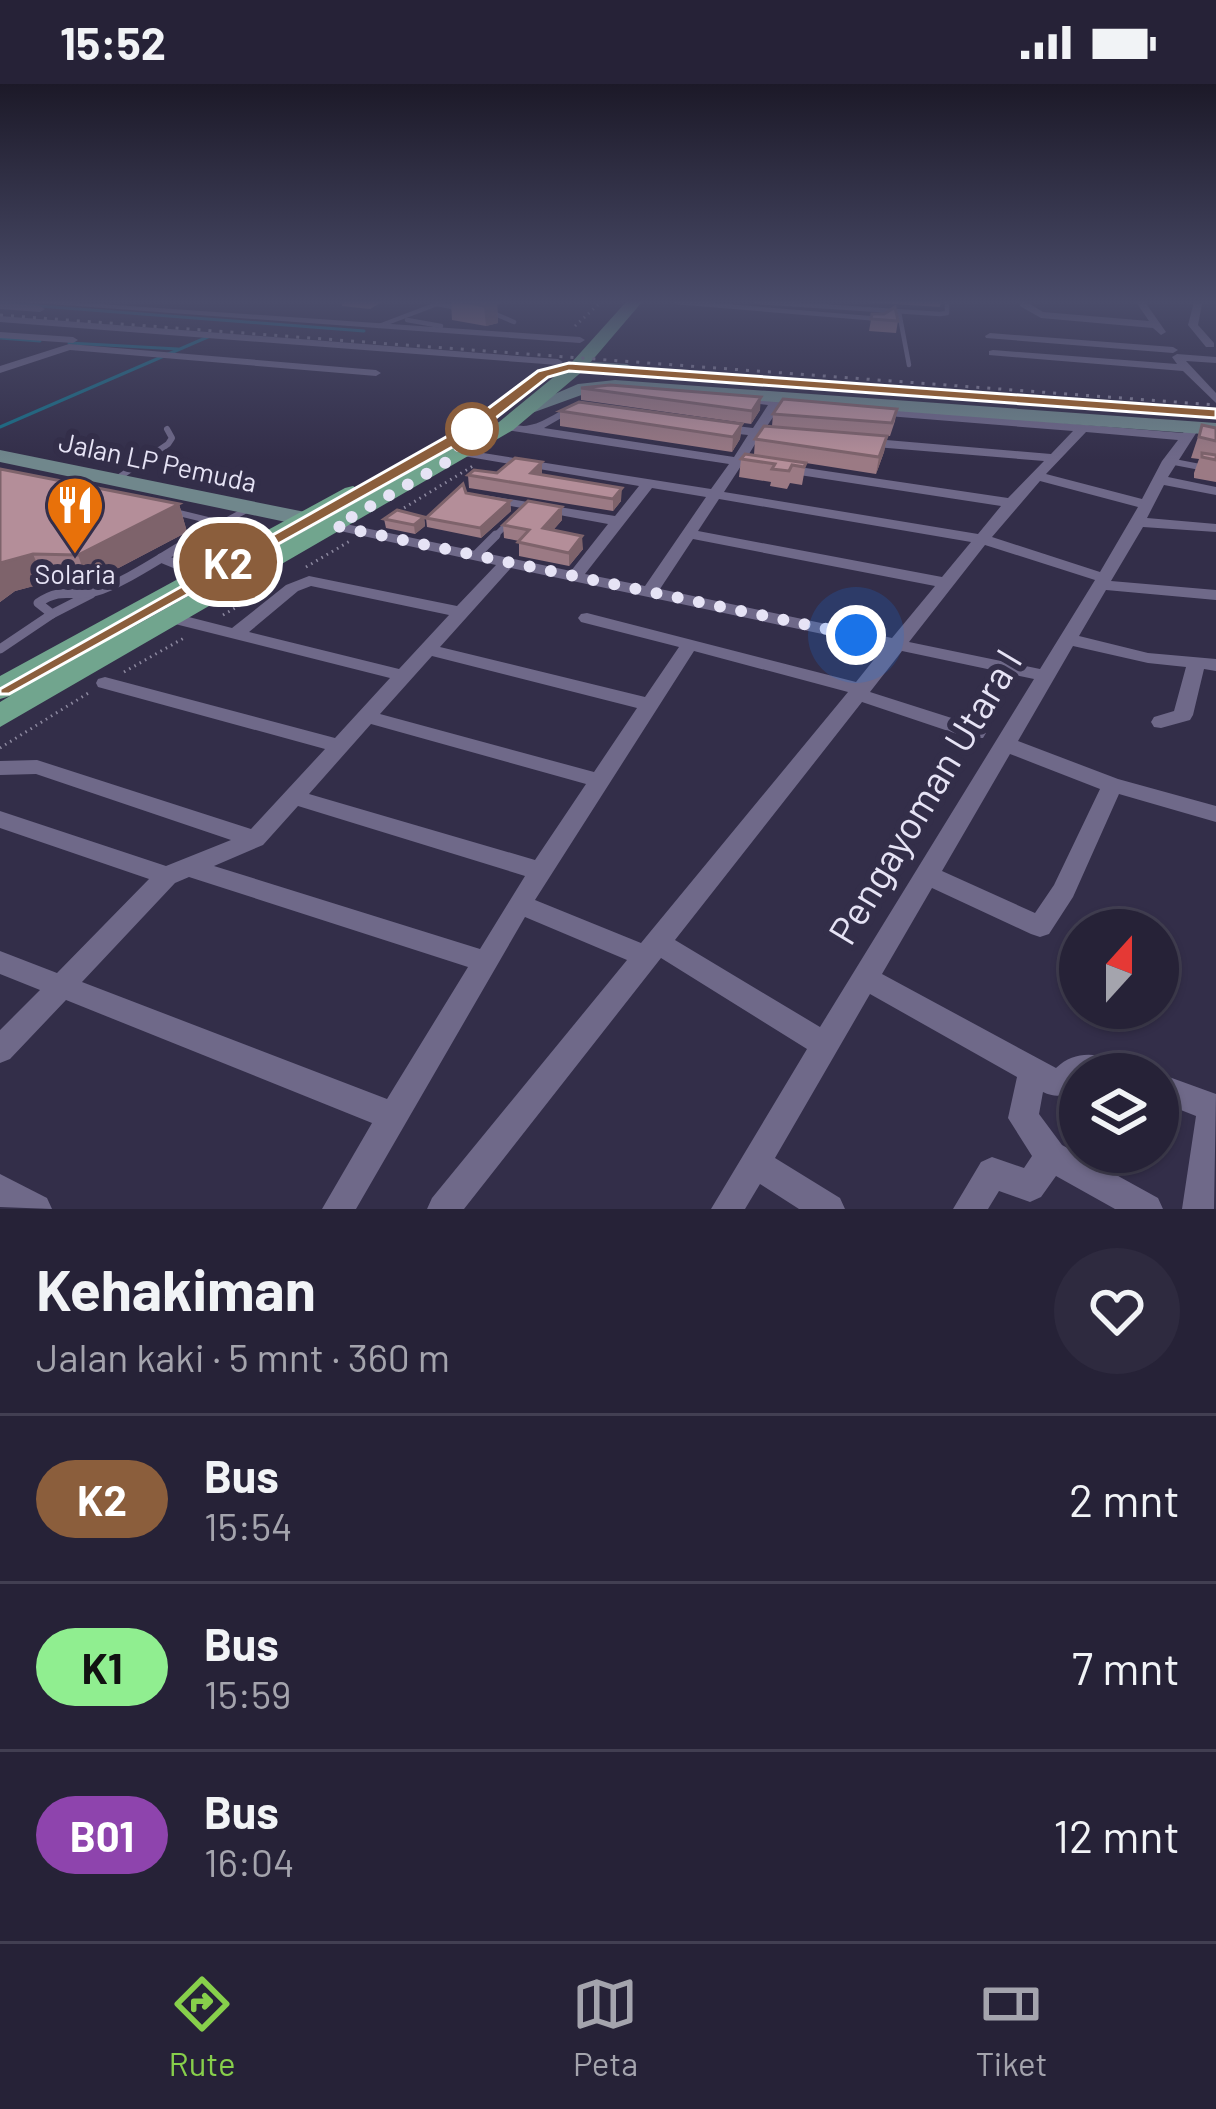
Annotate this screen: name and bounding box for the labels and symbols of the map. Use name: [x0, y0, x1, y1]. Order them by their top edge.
unlabelled marker: [447, 404, 497, 454]
street label: Jalan LP Pemuda: [56, 424, 260, 498]
restaurant icon: Solaria: [44, 474, 106, 556]
line badge: K2: [174, 523, 282, 601]
place label: Solaria: [35, 557, 116, 589]
your location: [826, 605, 886, 665]
street label: Pengayoman Utara I: [817, 640, 1031, 952]
north arrow: [1059, 909, 1179, 1029]

